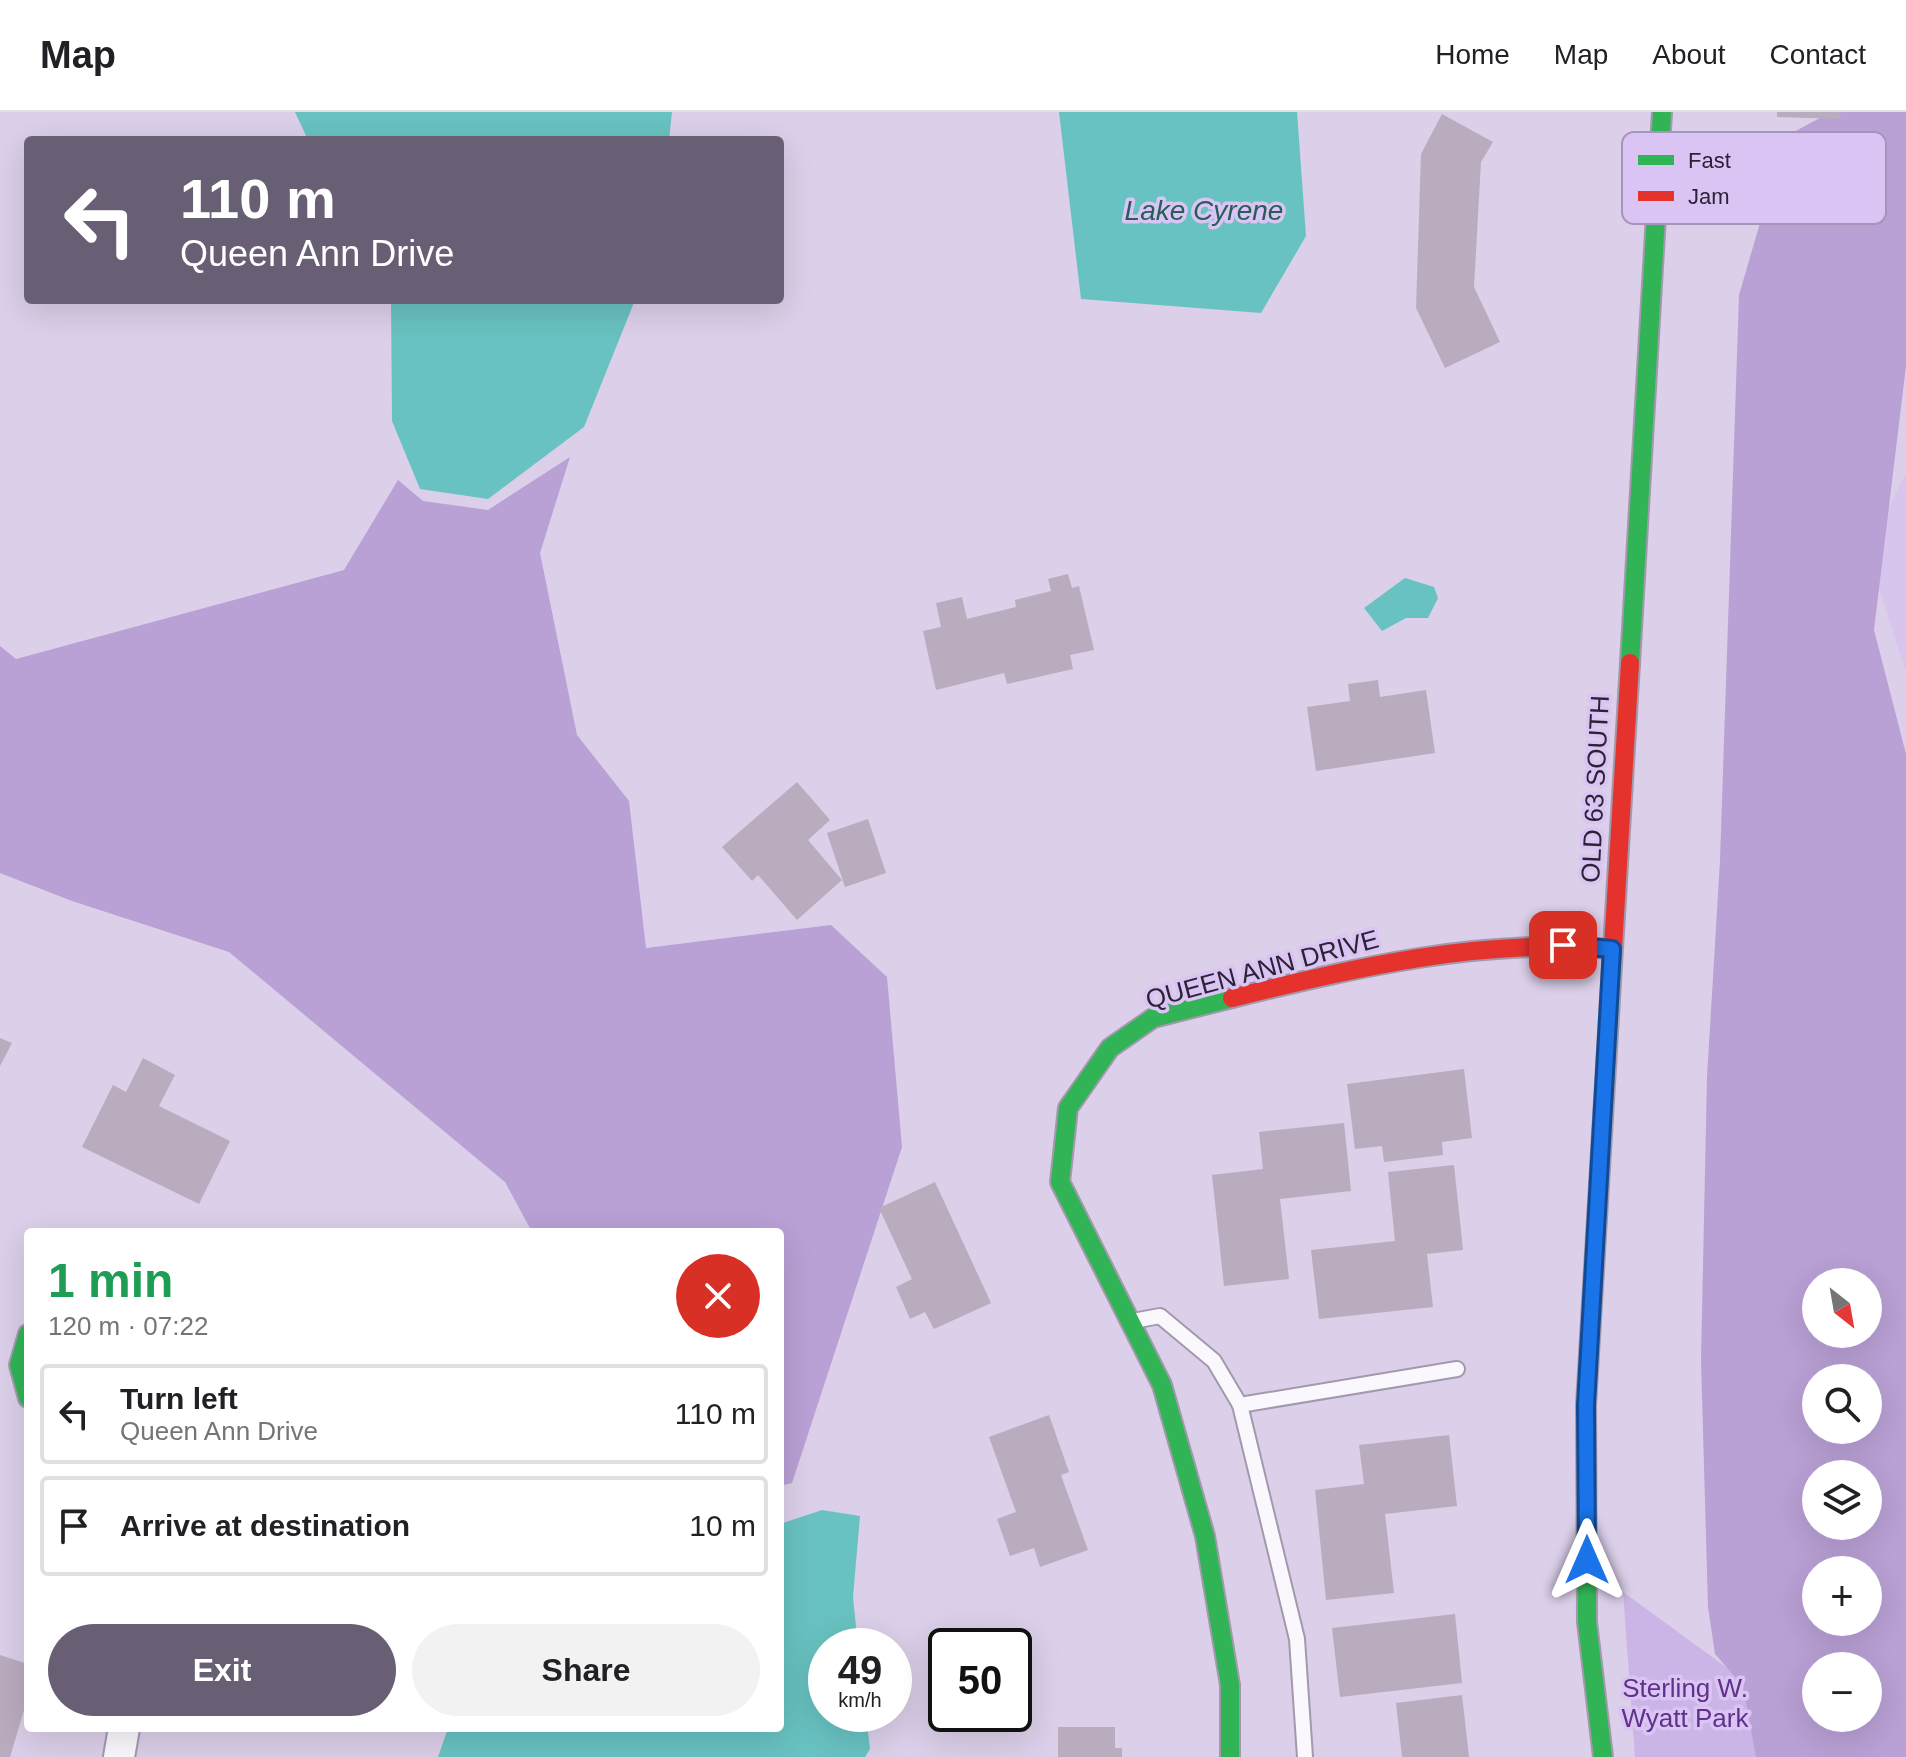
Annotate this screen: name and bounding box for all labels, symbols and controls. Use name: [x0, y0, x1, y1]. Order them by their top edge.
text: Map: [40, 34, 116, 76]
text: Home: [1435, 39, 1510, 70]
text: Map: [1554, 39, 1608, 70]
text: About: [1652, 39, 1726, 70]
text: Contact: [1770, 39, 1866, 70]
legend: [1622, 132, 1886, 224]
text: Fast: [1688, 148, 1731, 173]
text: 110 m: [180, 167, 336, 230]
icon: left: [48, 168, 152, 272]
text: Jam: [1688, 184, 1730, 209]
water label: Lake Cyrene: [1125, 195, 1283, 226]
text: Queen Ann Drive: [180, 233, 454, 274]
street label: OLD 63 SOUTH: [1575, 694, 1615, 884]
pin: [1529, 911, 1597, 979]
street label: QUEEN ANN DRIVE: [1142, 923, 1382, 1015]
icon: arrive: [1541, 923, 1585, 967]
text: 1 min: [48, 1254, 173, 1307]
button: close: [676, 1254, 760, 1338]
north arrow: [1802, 1268, 1882, 1348]
map controls: [1802, 1268, 1882, 1732]
text: 120 m · 07:22: [48, 1311, 208, 1341]
button: search: [1802, 1364, 1882, 1444]
text: Turn left: [120, 1382, 238, 1415]
icon: left: [52, 1392, 96, 1436]
text: 110 m: [675, 1397, 756, 1430]
text: Queen Ann Drive: [120, 1416, 318, 1446]
button: layers: [1802, 1460, 1882, 1540]
icon: arrive: [52, 1504, 96, 1548]
text: Arrive at destination: [120, 1509, 410, 1542]
text: 10 m: [689, 1509, 756, 1542]
position arrow: [1545, 1518, 1629, 1602]
button: +: [1802, 1556, 1882, 1636]
button: Exit: [48, 1624, 396, 1716]
button: Share: [412, 1624, 760, 1716]
speed limit sign: 50: [928, 1628, 1032, 1732]
text: 49: [838, 1648, 882, 1692]
button: −: [1802, 1652, 1882, 1732]
park label: Sterling W. Wyatt Park: [1622, 1673, 1749, 1733]
text: km/h: [838, 1689, 882, 1711]

